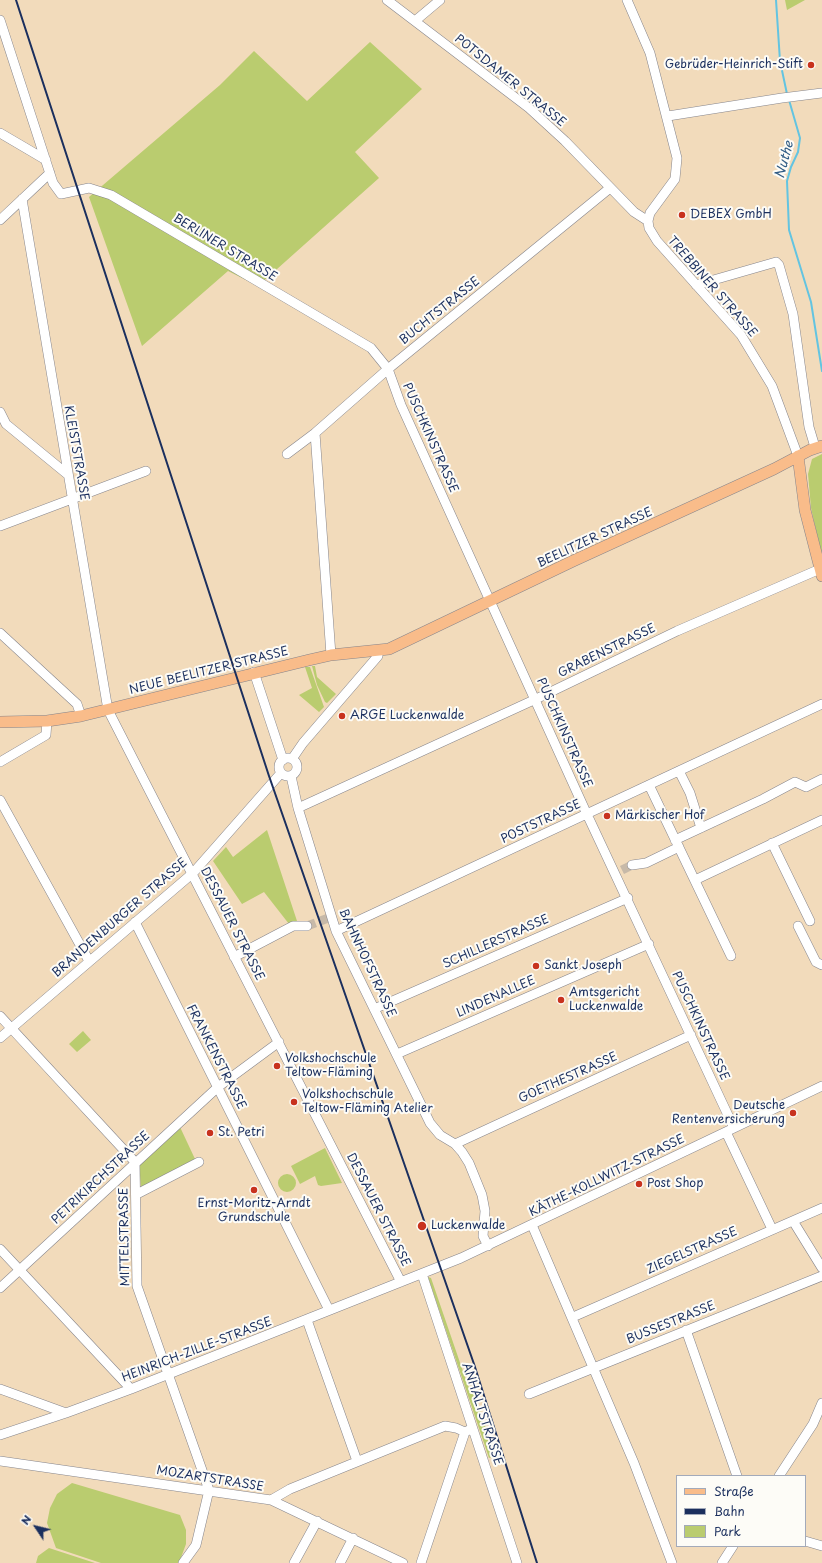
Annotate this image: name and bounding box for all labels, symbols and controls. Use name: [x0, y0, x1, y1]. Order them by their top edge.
street label: POTSDAMER STRASSE: [452, 32, 568, 130]
place label: Gebrüder-Heinrich-Stift: [665, 58, 803, 72]
marker: Gebrüder-Heinrich-Stift: [806, 60, 816, 70]
water label: Nuthe: [773, 140, 797, 180]
place label: DEBEX GmbH: [690, 208, 772, 222]
marker: DEBEX GmbH: [677, 210, 687, 220]
street label: BERLINER STRASSE: [170, 211, 280, 285]
street label: TREBBINER STRASSE: [664, 234, 760, 340]
street label: BUCHTSTRASSE: [397, 274, 483, 348]
street label: PUSCHKINSTRASSE: [399, 381, 461, 495]
street label: KLEISTSTRASSE: [61, 404, 91, 502]
street label: BEELITZER STRASSE: [535, 505, 655, 571]
street label: GRABENSTRASSE: [556, 621, 658, 681]
street label: NEUE BEELITZER STRASSE: [128, 644, 290, 698]
street label: PUSCHKINSTRASSE: [533, 676, 595, 790]
place label: ARGE Luckenwalde: [350, 709, 464, 723]
marker: ARGE Luckenwalde: [337, 711, 347, 721]
street label: POSTSTRASSE: [499, 797, 583, 847]
place label: Märkischer Hof: [615, 809, 705, 823]
marker: Märkischer Hof: [602, 811, 612, 821]
street label: BRANDENBURGER STRASSE: [50, 856, 190, 980]
street label: DESSAUER STRASSE: [197, 865, 267, 983]
street label: BAHNHOFSTRASSE: [335, 906, 399, 1020]
street label: SCHILLERSTRASSE: [441, 912, 551, 972]
place label: Sankt Joseph: [544, 959, 622, 973]
marker: Sankt Joseph: [531, 961, 541, 971]
street label: PUSCHKINSTRASSE: [668, 969, 732, 1083]
street label: LINDENALLEE: [454, 973, 538, 1021]
place label: Amtsgericht Luckenwalde: [569, 986, 643, 1014]
marker: Amtsgericht Luckenwalde: [556, 995, 566, 1005]
street label: FRANKENSTRASSE: [183, 1002, 249, 1112]
street label: GOETHESTRASSE: [516, 1050, 620, 1106]
place label: Volkshochschule Teltow-Fläming: [285, 1052, 377, 1080]
marker: Volkshochschule Teltow-Fläming: [272, 1061, 282, 1071]
place label: Volkshochschule Teltow-Fläming Atelier: [302, 1088, 433, 1116]
marker: Volkshochschule Teltow-Fläming Atelier: [289, 1097, 299, 1107]
place label: Deutsche Rentenversicherung: [672, 1099, 785, 1127]
marker: Deutsche Rentenversicherung: [788, 1108, 798, 1118]
place label: St. Petri: [218, 1126, 265, 1140]
marker: St. Petri: [205, 1128, 215, 1138]
street label: PETRIKIRCHSTRASSE: [49, 1129, 153, 1227]
street label: KÄTHE-KOLLWITZ-STRASSE: [527, 1132, 687, 1220]
street label: DESSAUER STRASSE: [343, 1151, 413, 1269]
place label: Post Shop: [647, 1177, 703, 1191]
marker: Post Shop: [634, 1179, 644, 1189]
marker: Ernst-Moritz-Arndt Grundschule: [249, 1185, 259, 1195]
street label: MITTELSTRASSE: [117, 1187, 133, 1287]
place label: Ernst-Moritz-Arndt Grundschule: [197, 1197, 311, 1225]
place label: Luckenwalde: [431, 1219, 505, 1233]
marker: Luckenwalde: [416, 1220, 428, 1232]
street label: ZIEGELSTRASSE: [644, 1225, 740, 1277]
street label: BUSSESTRASSE: [625, 1299, 717, 1347]
street label: HEINRICH-ZILLE-STRASSE: [120, 1315, 274, 1385]
street label: ANHALTSTRASSE: [459, 1361, 505, 1467]
street label: MOZARTSTRASSE: [156, 1463, 264, 1495]
legend: [676, 1475, 806, 1547]
text: Straße: [714, 1482, 754, 1500]
text: Bahn: [714, 1502, 745, 1520]
north arrow: [16, 1507, 56, 1547]
text: N: [16, 1511, 35, 1528]
text: Park: [714, 1522, 741, 1540]

